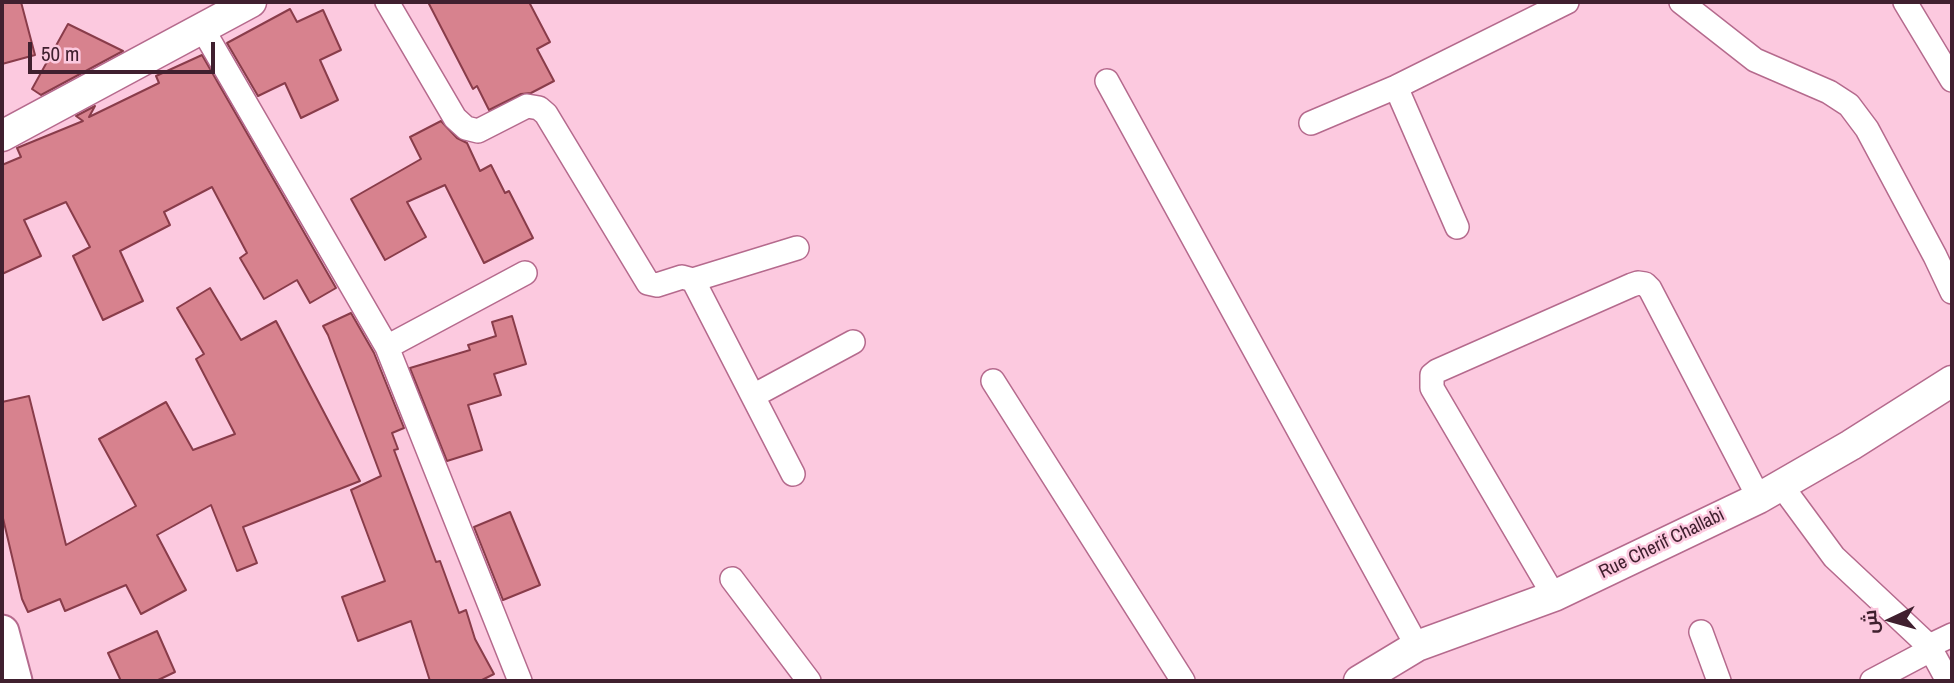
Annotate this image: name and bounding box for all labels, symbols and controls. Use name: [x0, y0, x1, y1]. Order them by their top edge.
scale bar: [32, 28, 219, 72]
text: 50 m: [41, 39, 79, 68]
street label: Rue Cherif Challabi: [1596, 504, 1728, 584]
north arrow: [1856, 585, 1926, 655]
text: ش: [1856, 609, 1884, 635]

